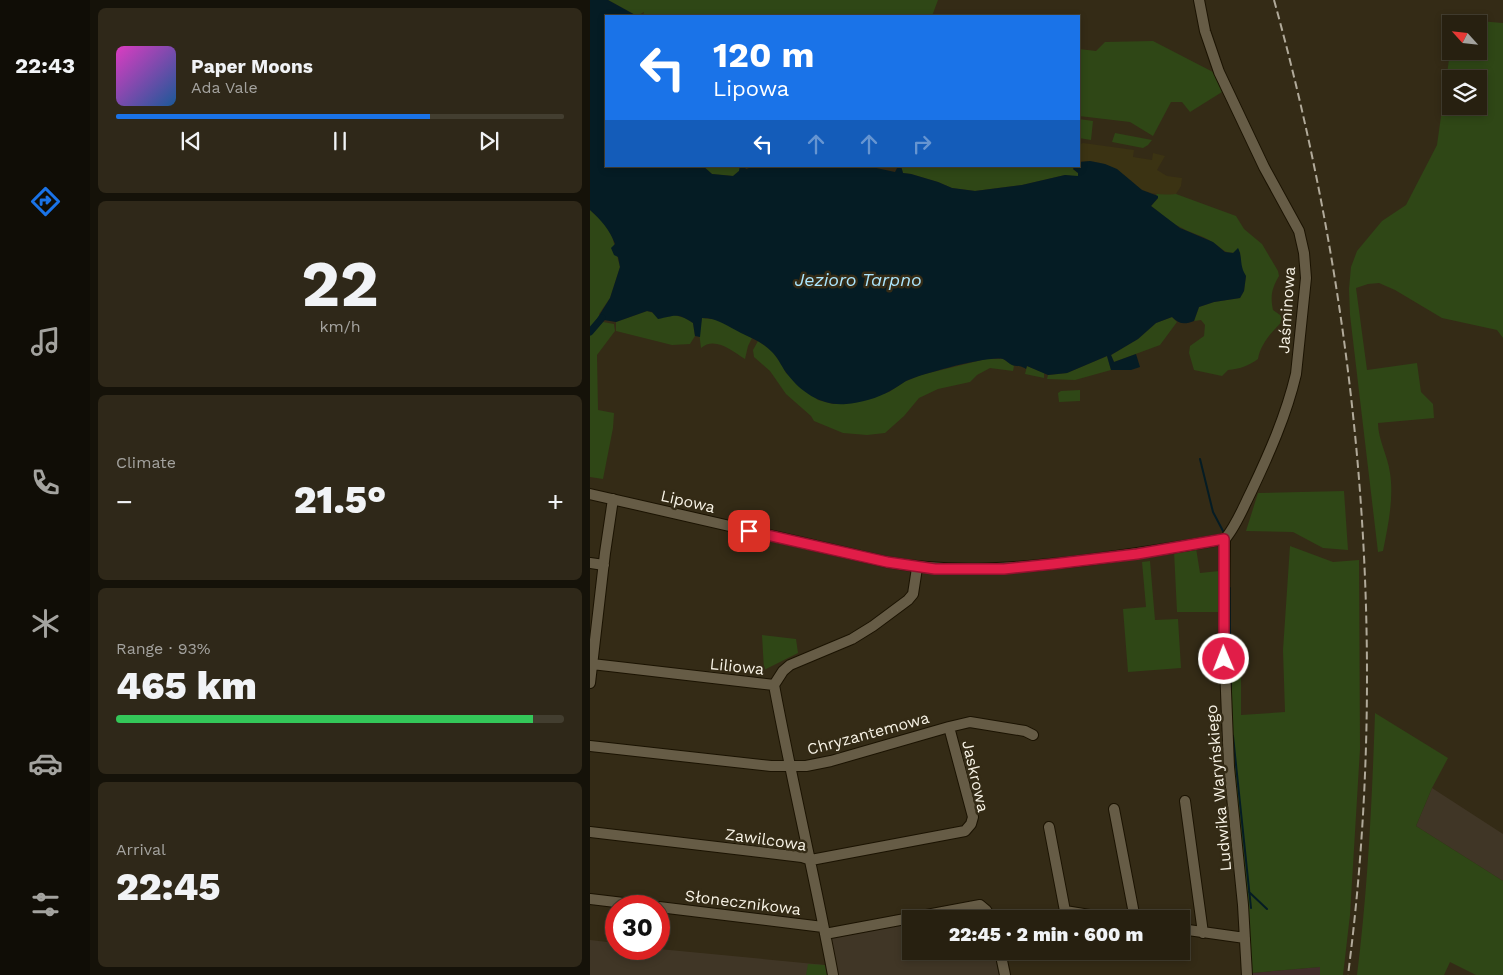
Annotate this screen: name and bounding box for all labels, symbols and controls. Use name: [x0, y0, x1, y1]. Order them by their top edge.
north arrow: [1442, 15, 1488, 60]
map controls: [1442, 15, 1487, 115]
text: 120 m: [713, 34, 814, 76]
icon: left: [630, 35, 695, 100]
text: 22:43: [15, 53, 75, 78]
text: Paper Moons: [191, 55, 313, 78]
button: layers: [1442, 70, 1487, 115]
text: Lipowa: [713, 76, 789, 101]
text: Ada Vale: [191, 78, 258, 97]
icon: previous: [177, 127, 205, 155]
icon: pause: [326, 127, 354, 155]
icon: next: [475, 127, 503, 155]
icon: left: [749, 130, 777, 158]
icon: ahead: [802, 130, 830, 158]
icon: ahead: [855, 130, 883, 158]
icon: right: [908, 130, 936, 158]
icon: directions: [28, 184, 63, 219]
text: 22: [301, 246, 379, 322]
street label: Jaśminowa: [1274, 266, 1299, 354]
water label: Jezioro Tarpno: [794, 269, 922, 290]
text: km/h: [319, 317, 361, 336]
icon: music: [28, 324, 63, 359]
text: Climate: [116, 453, 176, 472]
icon: phone: [28, 465, 63, 500]
text: 21.5°: [294, 478, 386, 522]
text: −: [116, 485, 133, 518]
text: +: [547, 485, 564, 518]
street label: Lipowa: [659, 486, 717, 517]
pin: [728, 510, 770, 552]
icon: arrive: [735, 517, 763, 545]
icon: climate: [28, 606, 63, 641]
position arrow: [1197, 632, 1249, 684]
text: Range · 93%: [116, 639, 210, 658]
street label: Liliowa: [709, 654, 765, 679]
text: 465 km: [116, 664, 257, 708]
street label: Ludwika Waryńskiego: [1202, 704, 1235, 872]
street label: Chryzantemowa: [805, 708, 931, 759]
street label: Jaskrowa: [958, 738, 993, 814]
icon: car: [28, 746, 63, 781]
street label: Zawilcowa: [724, 824, 808, 855]
text: Arrival: [116, 840, 166, 859]
text: 22:45: [116, 865, 220, 909]
street label: Słonecznikowa: [684, 886, 802, 919]
icon: filters: [28, 887, 63, 922]
speed limit sign: 30: [605, 895, 670, 960]
text: 22:45 · 2 min · 600 m: [949, 923, 1143, 946]

